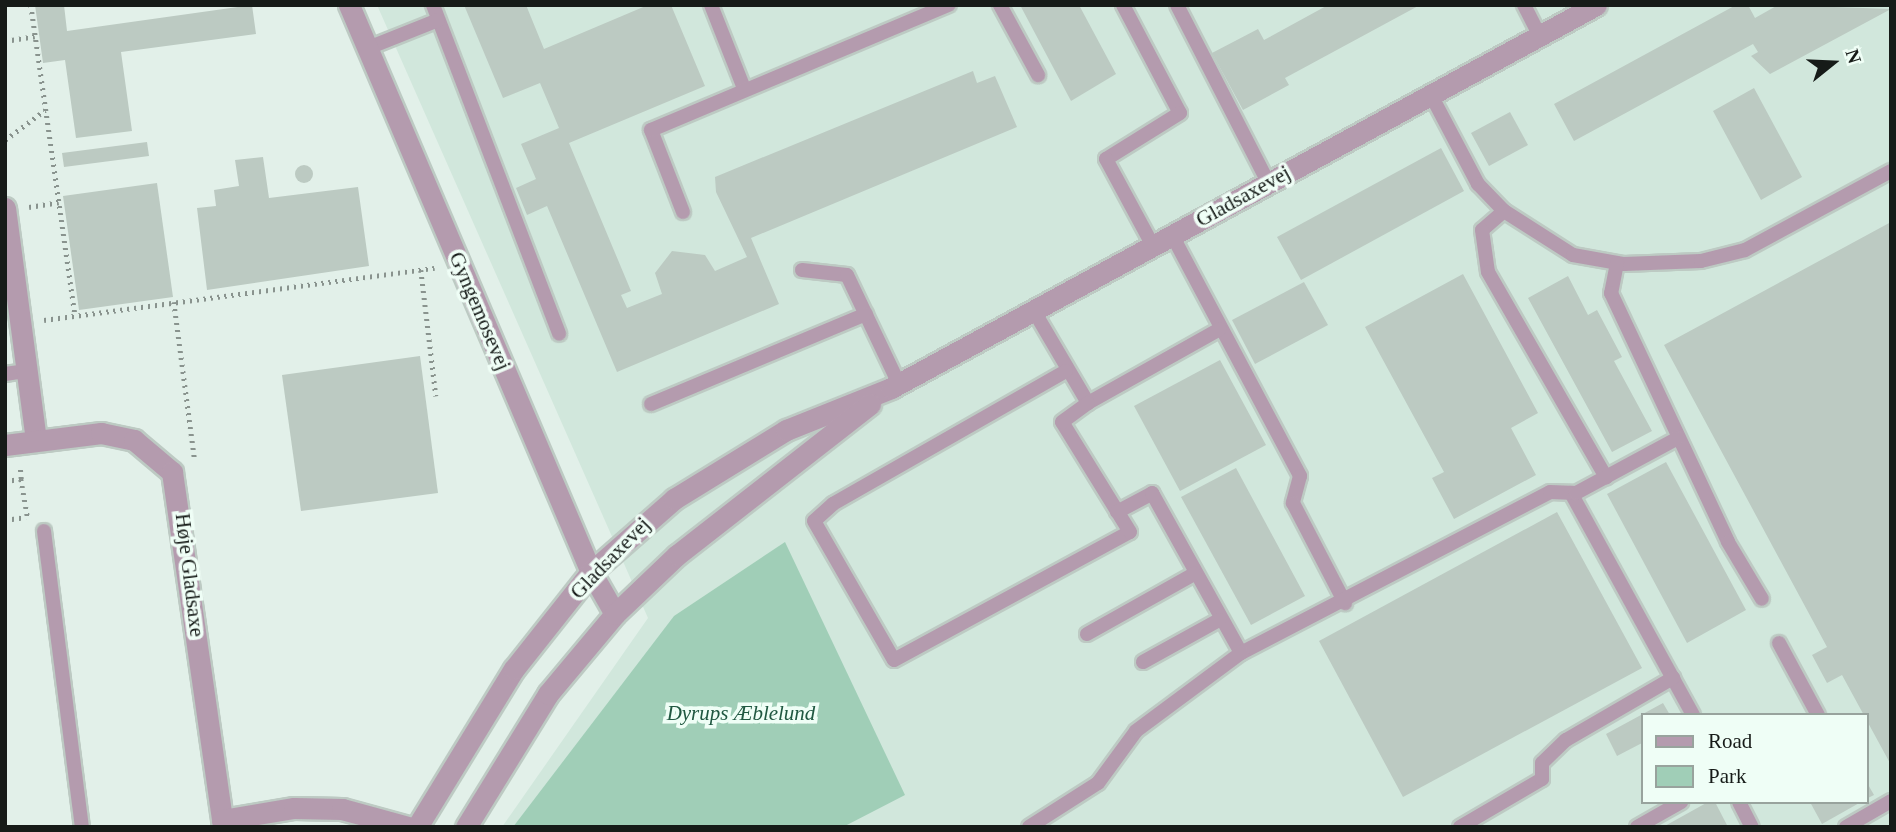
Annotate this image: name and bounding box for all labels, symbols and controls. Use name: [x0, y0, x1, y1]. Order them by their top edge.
north arrow: [1798, 28, 1868, 98]
text: N: [1841, 47, 1866, 66]
street label: Gladsaxevej: [1192, 160, 1294, 232]
street label: Gyngemosevej: [444, 248, 516, 374]
street label: Høje Gladsaxe: [170, 512, 210, 638]
street label: Gladsaxevej: [565, 512, 655, 604]
park label: Dyrups Æblelund: [667, 700, 815, 726]
legend: [1640, 713, 1868, 804]
text: Road: [1708, 729, 1752, 753]
text: Park: [1708, 764, 1747, 788]

